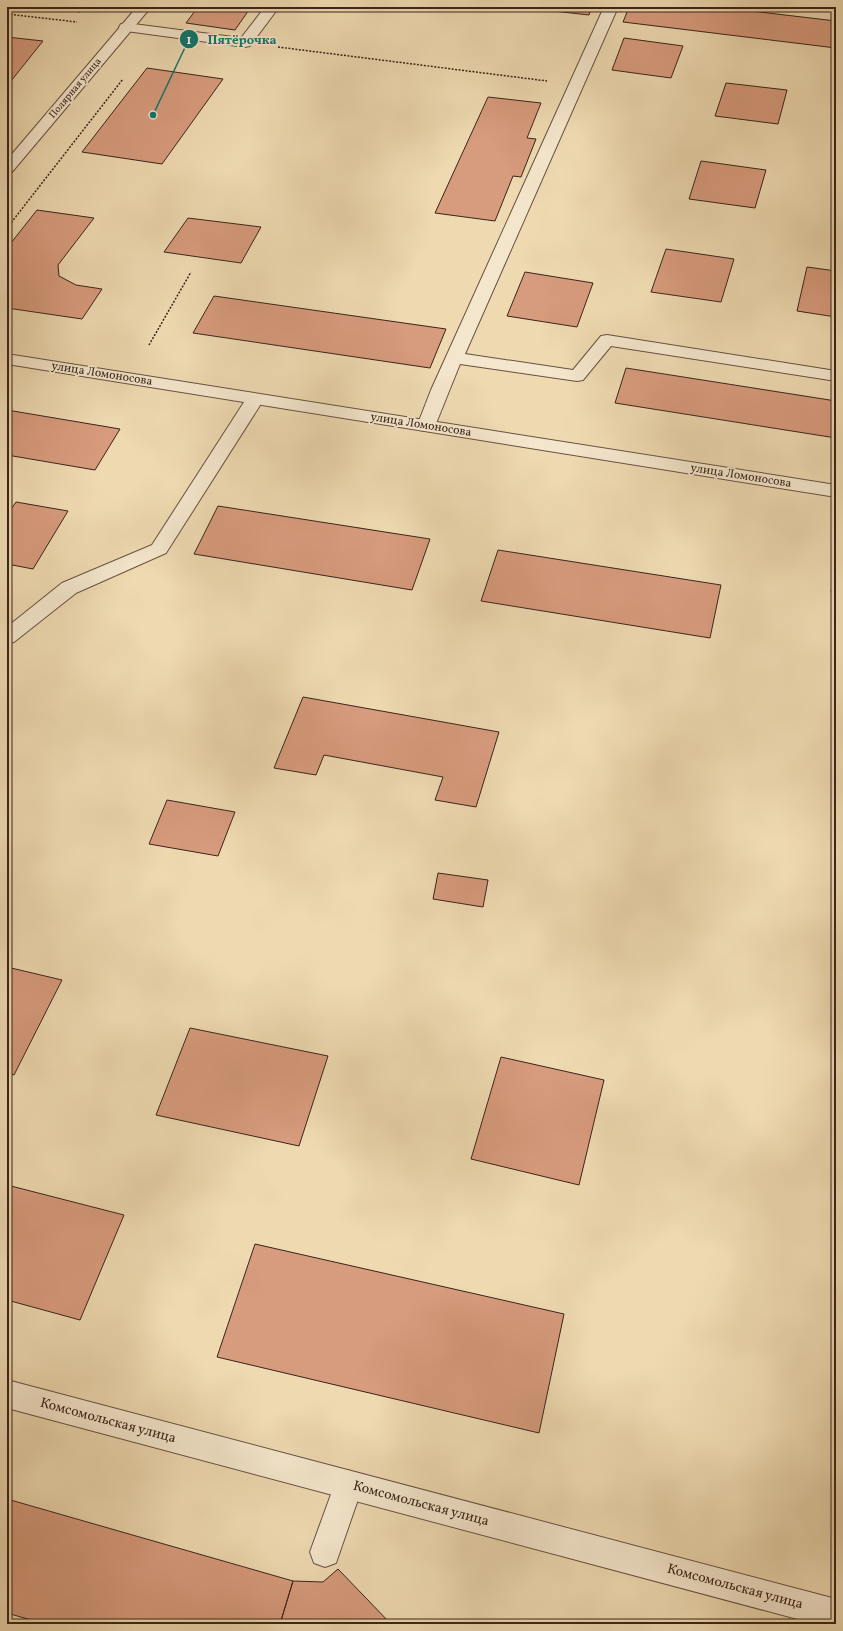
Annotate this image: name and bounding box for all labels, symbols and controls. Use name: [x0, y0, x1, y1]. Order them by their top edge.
callout: Пятёрочка: [179, 27, 284, 52]
text: Пятёрочка: [207, 32, 277, 50]
text: 1: [187, 33, 192, 49]
street label: Полярная улица: [46, 55, 104, 121]
street label: улица Ломоносова: [50, 358, 154, 390]
street label: улица Ломоносова: [369, 409, 473, 441]
street label: улица Ломоносова: [689, 460, 793, 492]
street label: Комсомольская улица: [38, 1394, 178, 1448]
street label: Комсомольская улица: [351, 1477, 491, 1531]
street label: Комсомольская улица: [665, 1560, 805, 1614]

